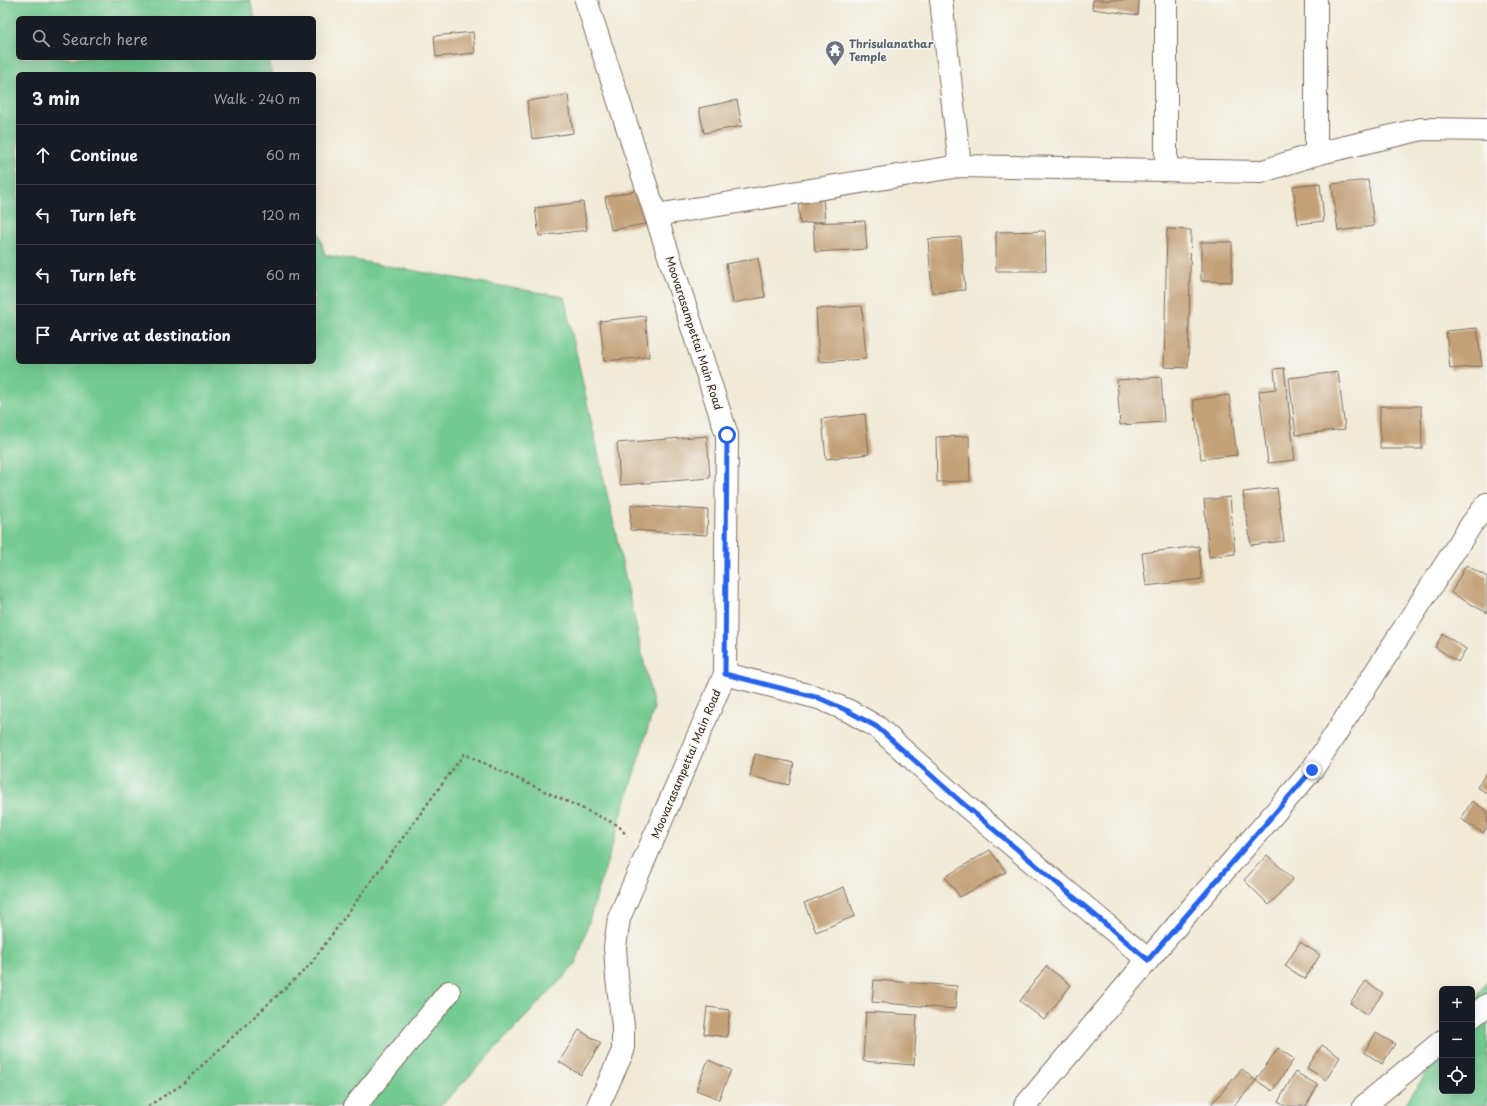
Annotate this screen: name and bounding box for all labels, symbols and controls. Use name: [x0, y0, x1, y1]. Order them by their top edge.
search box: [16, 16, 316, 60]
icon: search: [30, 27, 52, 49]
text: Search here: [62, 27, 148, 50]
place label: Thrisulanathar Temple: [849, 35, 934, 65]
temple icon: Thrisulanathar Temple: [824, 39, 846, 67]
text: 3 min: [32, 85, 80, 111]
text: Walk · 240 m: [214, 89, 300, 108]
text: Continue: [70, 143, 138, 166]
icon: ahead: [32, 144, 54, 166]
text: 60 m: [266, 145, 300, 164]
text: Turn left: [70, 203, 136, 226]
icon: left: [32, 204, 54, 226]
text: 120 m: [261, 205, 300, 224]
street label: Moovarasampettai Main Road: [662, 254, 727, 412]
text: Turn left: [70, 263, 136, 286]
icon: left: [32, 264, 54, 286]
text: 60 m: [266, 265, 300, 284]
text: Arrive at destination: [70, 323, 231, 346]
icon: arrive: [32, 324, 54, 346]
route start: [718, 426, 736, 444]
street label: Moovarasampettai Main Road: [646, 686, 725, 841]
route end: [1303, 761, 1321, 779]
map controls: [1439, 986, 1475, 1094]
button: +: [1439, 986, 1475, 1022]
button: −: [1439, 1022, 1475, 1058]
button: locate: [1439, 1058, 1475, 1094]

